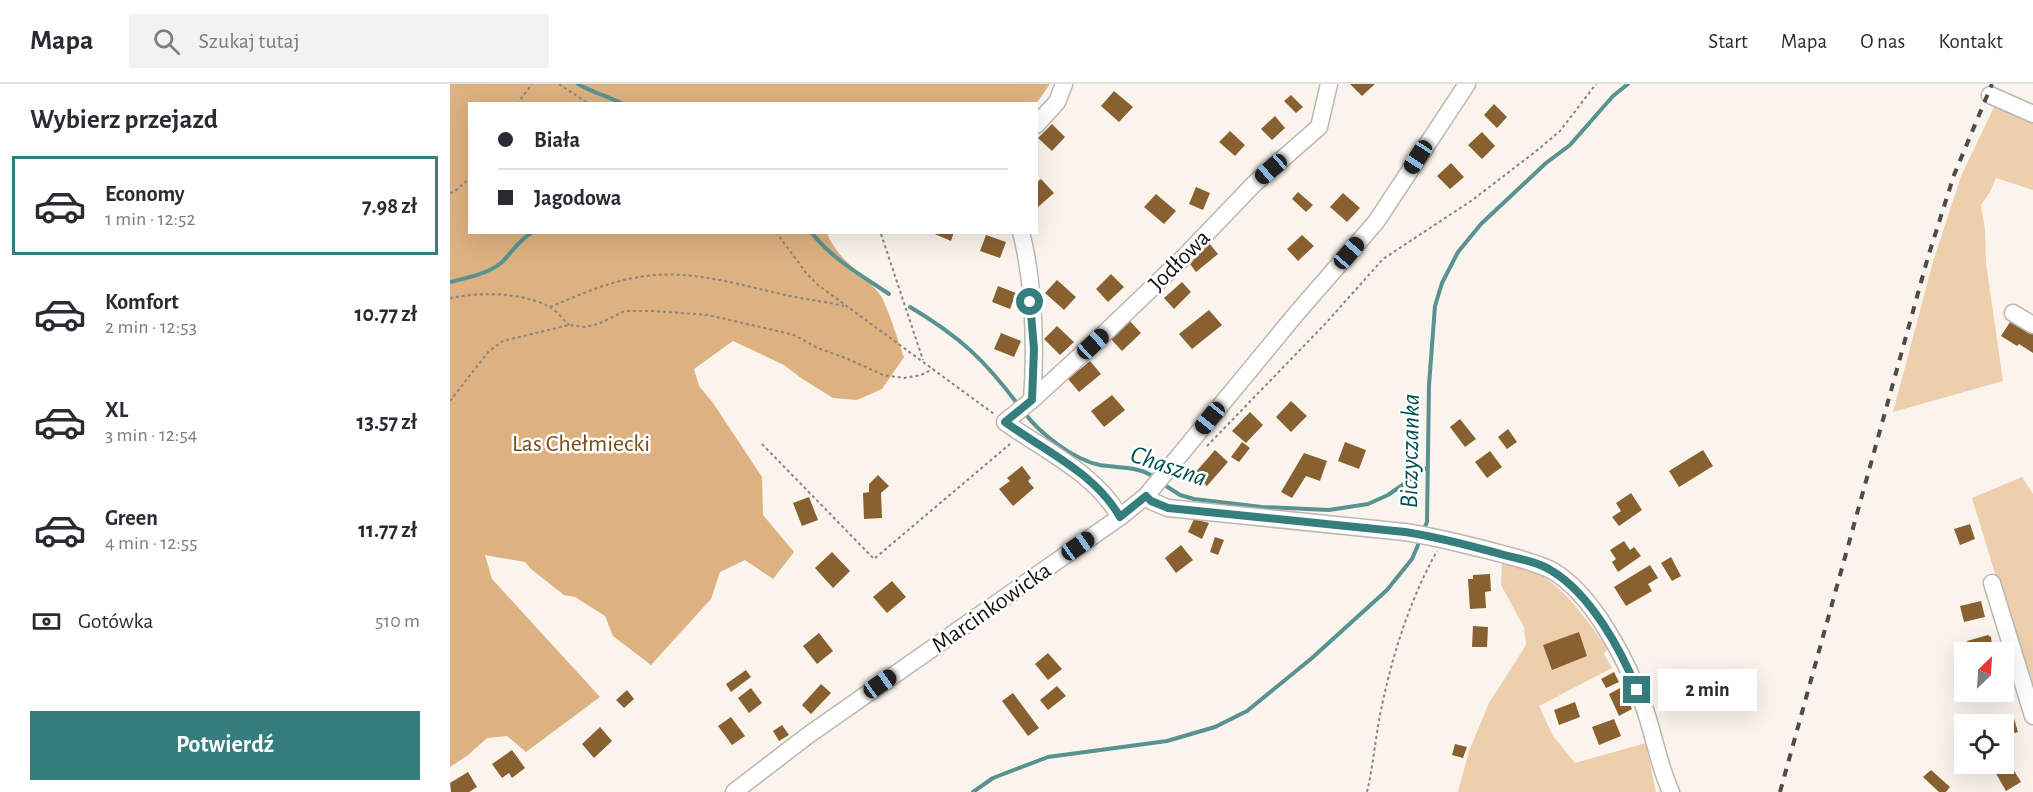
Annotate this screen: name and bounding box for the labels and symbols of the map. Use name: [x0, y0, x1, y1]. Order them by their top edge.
car: [1401, 137, 1435, 177]
car: [1252, 150, 1290, 188]
street label: Jodłowa: [1144, 225, 1215, 296]
car: [1330, 234, 1368, 272]
route start: [1016, 288, 1043, 315]
car: [1074, 325, 1112, 363]
water label: Biczyczanka: [1396, 393, 1424, 509]
car: [1192, 398, 1228, 438]
park label: Las Chełmiecki: [512, 432, 650, 456]
water label: Chaszna: [1127, 441, 1210, 491]
car: [1058, 528, 1098, 564]
street label: Marcinkowicka: [928, 558, 1056, 658]
north arrow: [1954, 642, 2014, 702]
car: [860, 666, 900, 702]
callout: 2 min: [1658, 669, 1757, 711]
route end: [1623, 676, 1650, 703]

